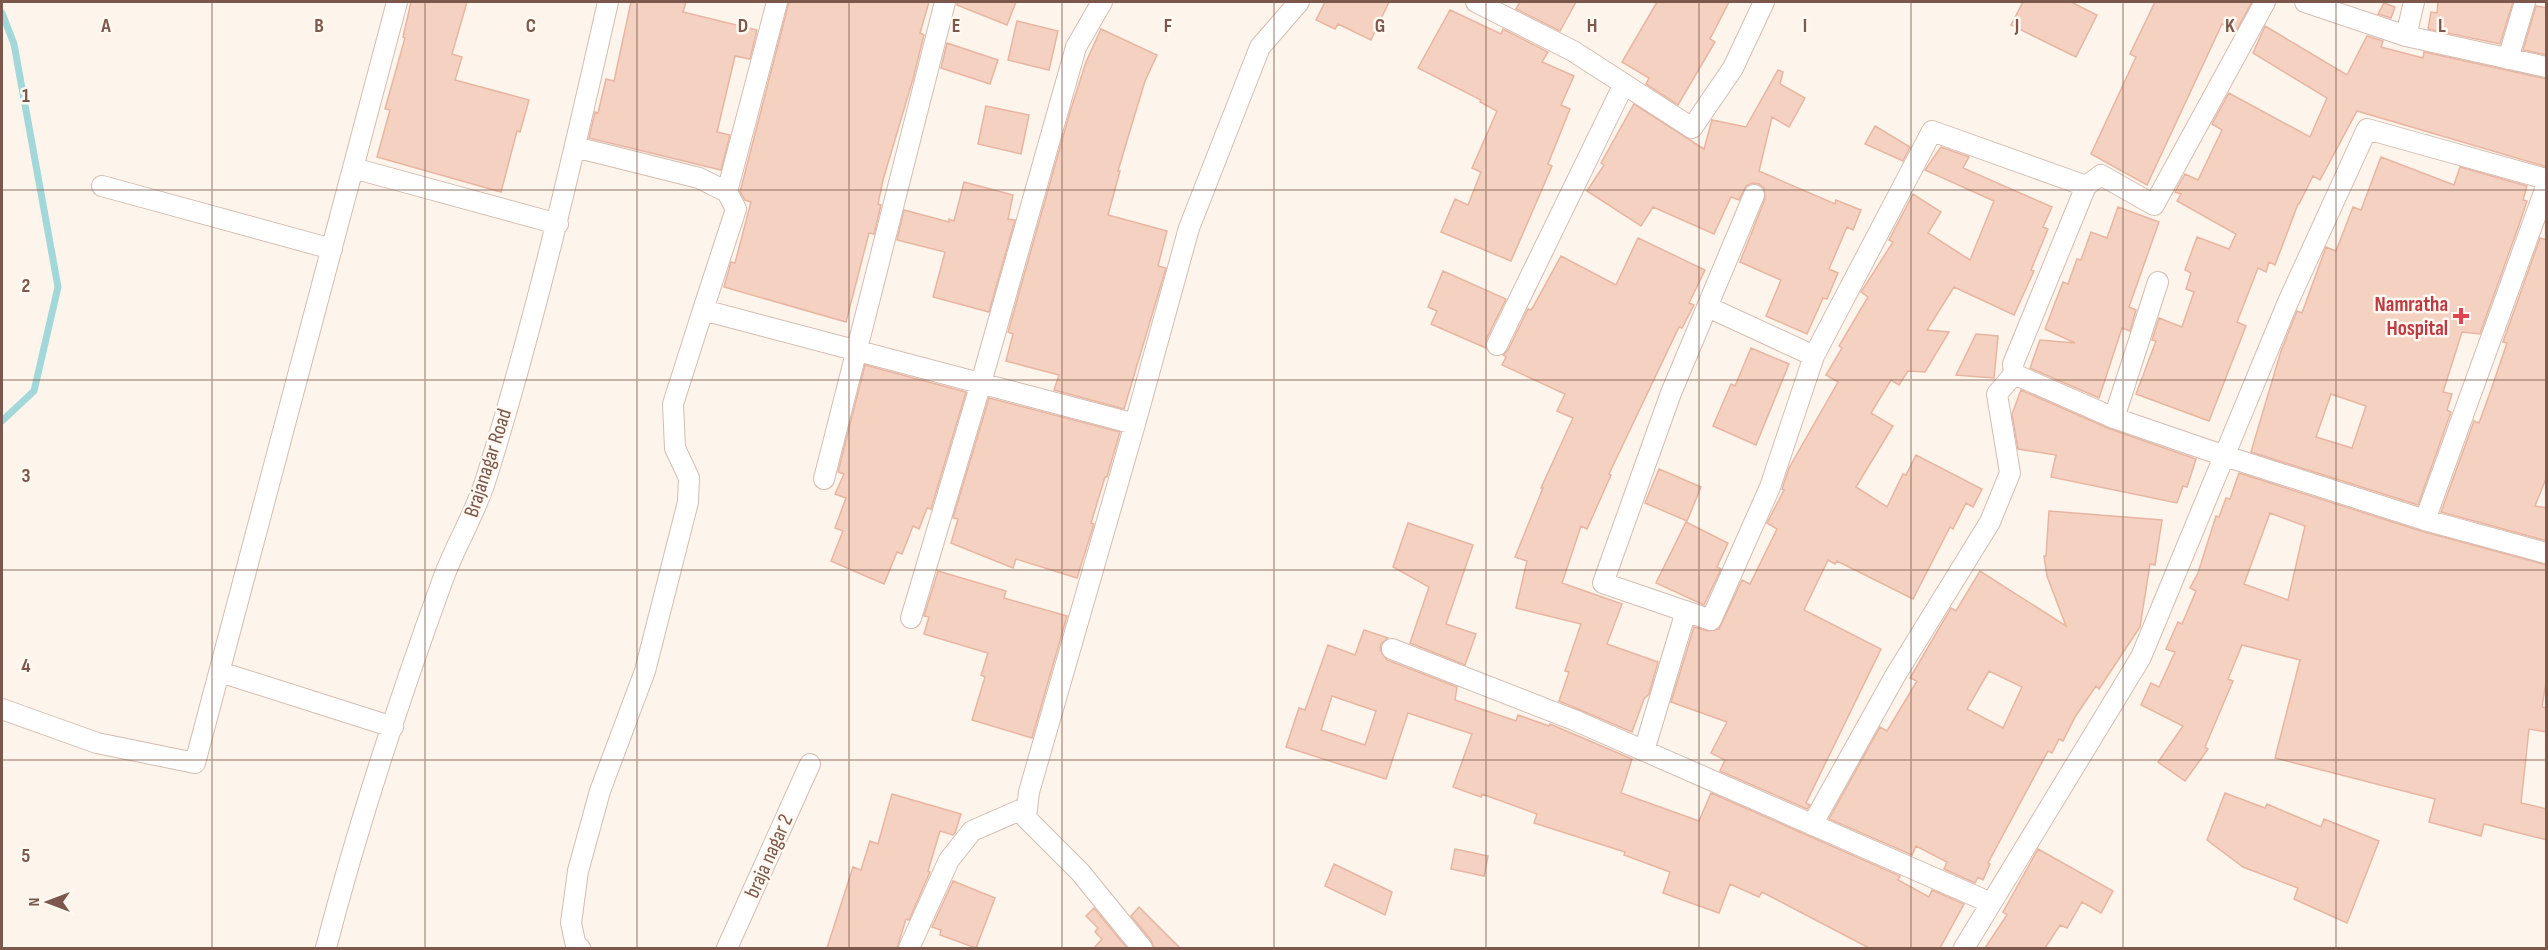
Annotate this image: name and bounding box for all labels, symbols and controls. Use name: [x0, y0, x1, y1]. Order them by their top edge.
text: A: [100, 14, 111, 38]
text: B: [314, 14, 324, 38]
text: C: [526, 14, 536, 38]
text: D: [738, 14, 748, 38]
text: E: [952, 14, 960, 38]
text: F: [1164, 14, 1172, 38]
text: G: [1375, 14, 1385, 38]
text: H: [1587, 14, 1597, 38]
text: I: [1803, 14, 1807, 38]
text: J: [2014, 14, 2019, 38]
text: K: [2225, 14, 2235, 38]
text: L: [2438, 14, 2446, 38]
text: 1: [22, 84, 30, 108]
text: 2: [22, 274, 30, 298]
place label: Namratha Hospital: [2375, 292, 2448, 341]
marker: Namratha Hospital: [2452, 307, 2470, 325]
street label: Brajanagar Road: [459, 406, 517, 520]
text: 3: [22, 464, 31, 488]
text: 4: [21, 654, 31, 678]
street label: braja nagar 2: [739, 810, 799, 902]
text: 5: [22, 844, 31, 868]
north arrow: [18, 872, 78, 932]
text: N: [25, 898, 44, 906]

